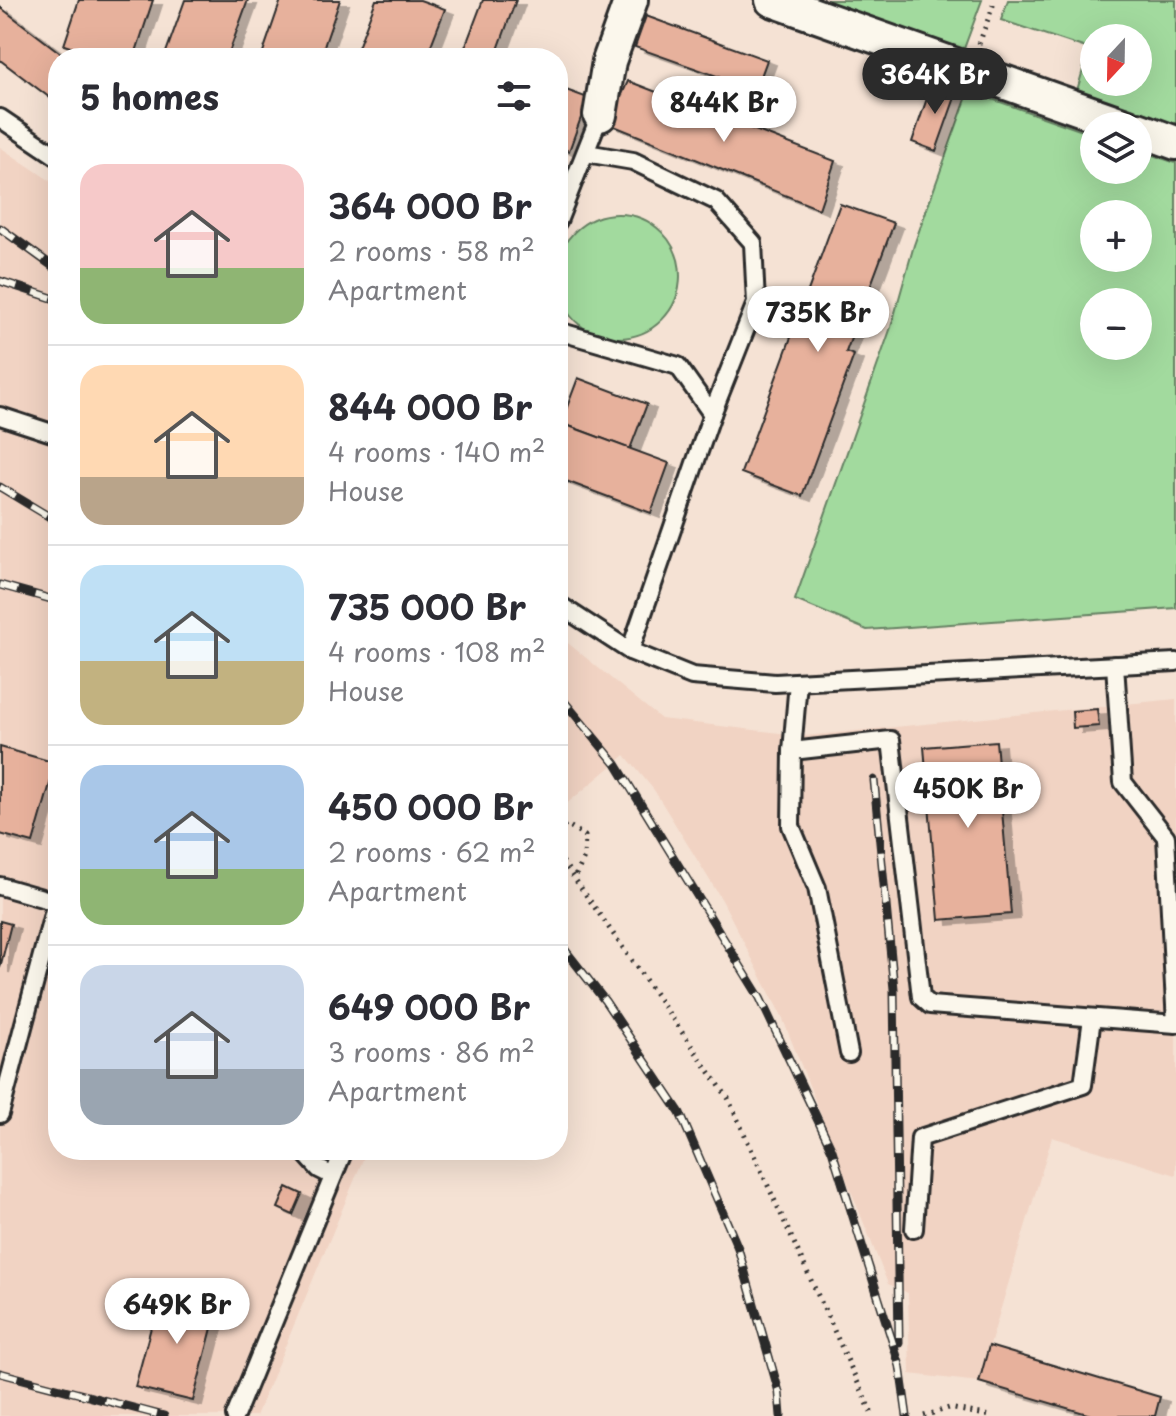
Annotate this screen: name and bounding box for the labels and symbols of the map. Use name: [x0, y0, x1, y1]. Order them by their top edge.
north arrow: [1080, 24, 1152, 96]
pin: 364K Br: [861, 48, 1009, 116]
pin: 844K Br: [650, 76, 798, 144]
pin: 735K Br: [744, 286, 892, 354]
pin: 450K Br: [894, 762, 1042, 830]
pin: 649K Br: [103, 1278, 251, 1346]

